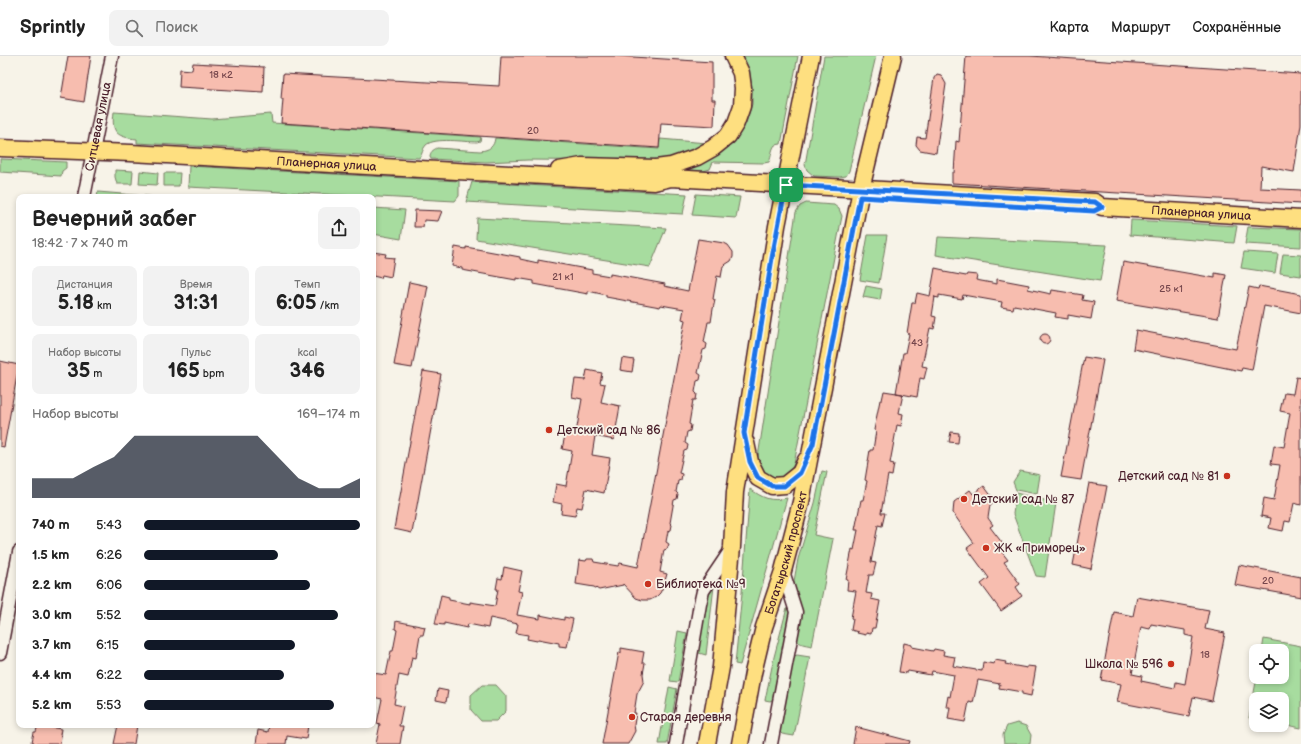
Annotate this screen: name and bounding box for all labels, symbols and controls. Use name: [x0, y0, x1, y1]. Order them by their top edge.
search box: [109, 10, 389, 46]
text: Sprintly: [20, 16, 85, 39]
icon: search: [123, 17, 145, 39]
text: Поиск: [155, 18, 198, 37]
text: Карта: [1050, 19, 1089, 36]
text: Маршрут: [1111, 19, 1171, 36]
text: Сохранённые: [1193, 19, 1281, 36]
house number: 18 к2: [209, 69, 233, 81]
street label: Ситцевая улица: [82, 80, 114, 172]
house number: 20: [527, 125, 539, 137]
street label: Планерная улица: [276, 154, 377, 174]
pin: [769, 168, 803, 202]
icon: arrive: [775, 174, 797, 196]
street label: Планерная улица: [1151, 202, 1252, 223]
text: Вечерний забег: [32, 206, 196, 233]
button: share: [318, 207, 360, 249]
text: 18:42 · 7 × 740 m: [32, 235, 128, 251]
house number: 21 к1: [552, 271, 574, 283]
text: Дистанция: [57, 278, 113, 291]
text: Время: [180, 278, 212, 291]
text: Темп: [294, 278, 320, 291]
house number: 25 к1: [1159, 283, 1183, 295]
text: 5.18: [58, 291, 94, 315]
text: 31:31: [173, 291, 218, 315]
text: 6:05: [276, 291, 317, 315]
text: km: [94, 299, 112, 312]
text: /km: [317, 299, 339, 312]
house number: 43: [911, 337, 923, 349]
text: Набор высоты: [48, 346, 121, 359]
text: Пульс: [181, 346, 211, 359]
text: kcal: [297, 346, 317, 359]
text: 35: [67, 359, 90, 383]
text: 165: [168, 359, 200, 383]
text: 346: [290, 359, 325, 383]
text: m: [90, 367, 102, 380]
text: bpm: [200, 367, 224, 380]
text: Набор высоты: [32, 406, 119, 422]
text: 169–174 m: [297, 406, 360, 422]
place label: Детский сад № 86: [557, 423, 661, 438]
marker: Детский сад № 86: [544, 425, 554, 435]
place label: Детский сад № 81: [1118, 469, 1219, 484]
marker: Детский сад № 81: [1222, 471, 1232, 481]
street label: Богатырский проспект: [761, 489, 811, 616]
place label: Детский сад № 87: [972, 492, 1074, 507]
marker: Детский сад № 87: [959, 494, 969, 504]
text: 740 m: [32, 517, 70, 533]
text: 5:43: [96, 517, 122, 533]
place label: ЖК «Приморец»: [994, 541, 1086, 556]
marker: ЖК «Приморец»: [981, 543, 991, 553]
text: 1.5 km: [32, 547, 69, 563]
text: 6:26: [96, 547, 122, 563]
house number: 20: [1262, 575, 1274, 587]
text: 2.2 km: [32, 577, 72, 593]
text: 6:06: [96, 577, 122, 593]
place label: Библиотека №9: [656, 577, 746, 592]
marker: Библиотека №9: [643, 579, 653, 589]
text: 3.0 km: [32, 607, 72, 623]
text: 5:52: [96, 607, 121, 623]
text: 3.7 km: [32, 637, 71, 653]
text: 6:15: [96, 637, 119, 653]
map controls: [1249, 644, 1289, 732]
button: locate: [1249, 644, 1289, 684]
house number: 18: [1200, 649, 1210, 661]
place label: Школа № 596: [1085, 657, 1163, 672]
marker: Школа № 596: [1166, 659, 1176, 669]
text: 4.4 km: [32, 667, 72, 683]
text: 6:22: [96, 667, 122, 683]
button: layers: [1249, 692, 1289, 732]
text: 5.2 km: [32, 697, 72, 713]
text: 5:53: [96, 697, 122, 713]
place label: Старая деревня: [640, 710, 732, 725]
marker: Старая деревня: [627, 712, 637, 722]

